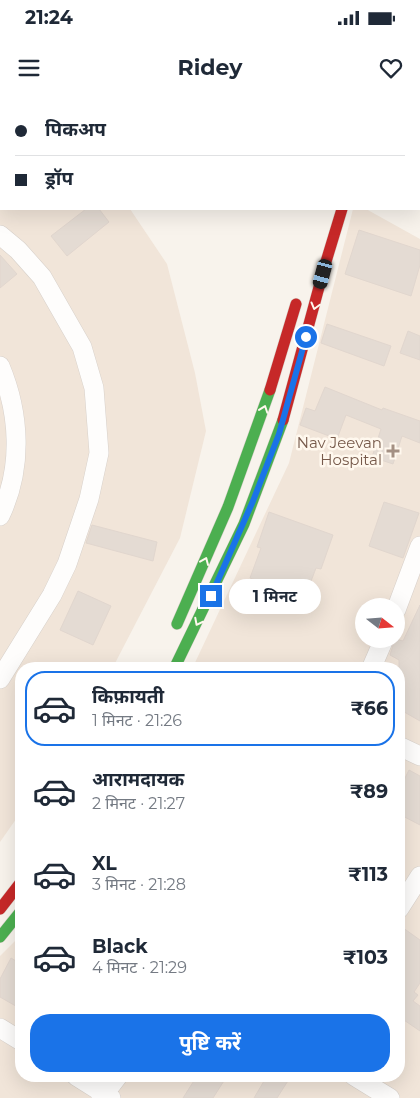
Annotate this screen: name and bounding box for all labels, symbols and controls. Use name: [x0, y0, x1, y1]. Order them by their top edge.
text: 21:24: [25, 6, 73, 29]
icon: menu: [15, 54, 43, 82]
text: Ridey: [177, 54, 243, 81]
icon: heart: [377, 54, 405, 82]
text: पिकअप: [45, 118, 106, 141]
text: ड्रॉप: [45, 167, 73, 190]
car: [311, 258, 334, 290]
one-way arrow: [310, 302, 320, 310]
route start: [295, 326, 317, 348]
one-way arrow: [258, 406, 268, 414]
place label: Nav Jeevan Hospital: [297, 433, 382, 469]
marker: Nav Jeevan Hospital: [386, 444, 400, 458]
one-way arrow: [199, 557, 210, 566]
callout: 1 मिनट: [228, 578, 321, 614]
route end: [200, 585, 222, 607]
text: 1 मिनट: [253, 587, 297, 606]
north arrow: [355, 598, 405, 648]
map controls: [355, 598, 405, 648]
one-way arrow: [194, 617, 204, 626]
text: किफ़ायती: [92, 685, 164, 708]
icon: car: [32, 686, 77, 731]
text: ₹66: [350, 697, 388, 720]
text: 1 मिनट · 21:26: [92, 711, 182, 730]
text: आरामदायक: [92, 768, 184, 791]
icon: car: [32, 769, 77, 814]
text: ₹89: [350, 780, 388, 803]
text: 2 मिनट · 21:27: [92, 794, 185, 813]
icon: car: [32, 852, 77, 897]
text: XL: [92, 852, 117, 875]
text: ₹113: [348, 863, 388, 886]
text: 3 मिनट · 21:28: [92, 875, 186, 894]
icon: car: [32, 935, 77, 980]
text: Black: [92, 935, 148, 958]
text: ₹103: [343, 946, 388, 969]
text: 4 मिनट · 21:29: [92, 958, 187, 977]
button: पुष्टि करें: [30, 1014, 390, 1072]

